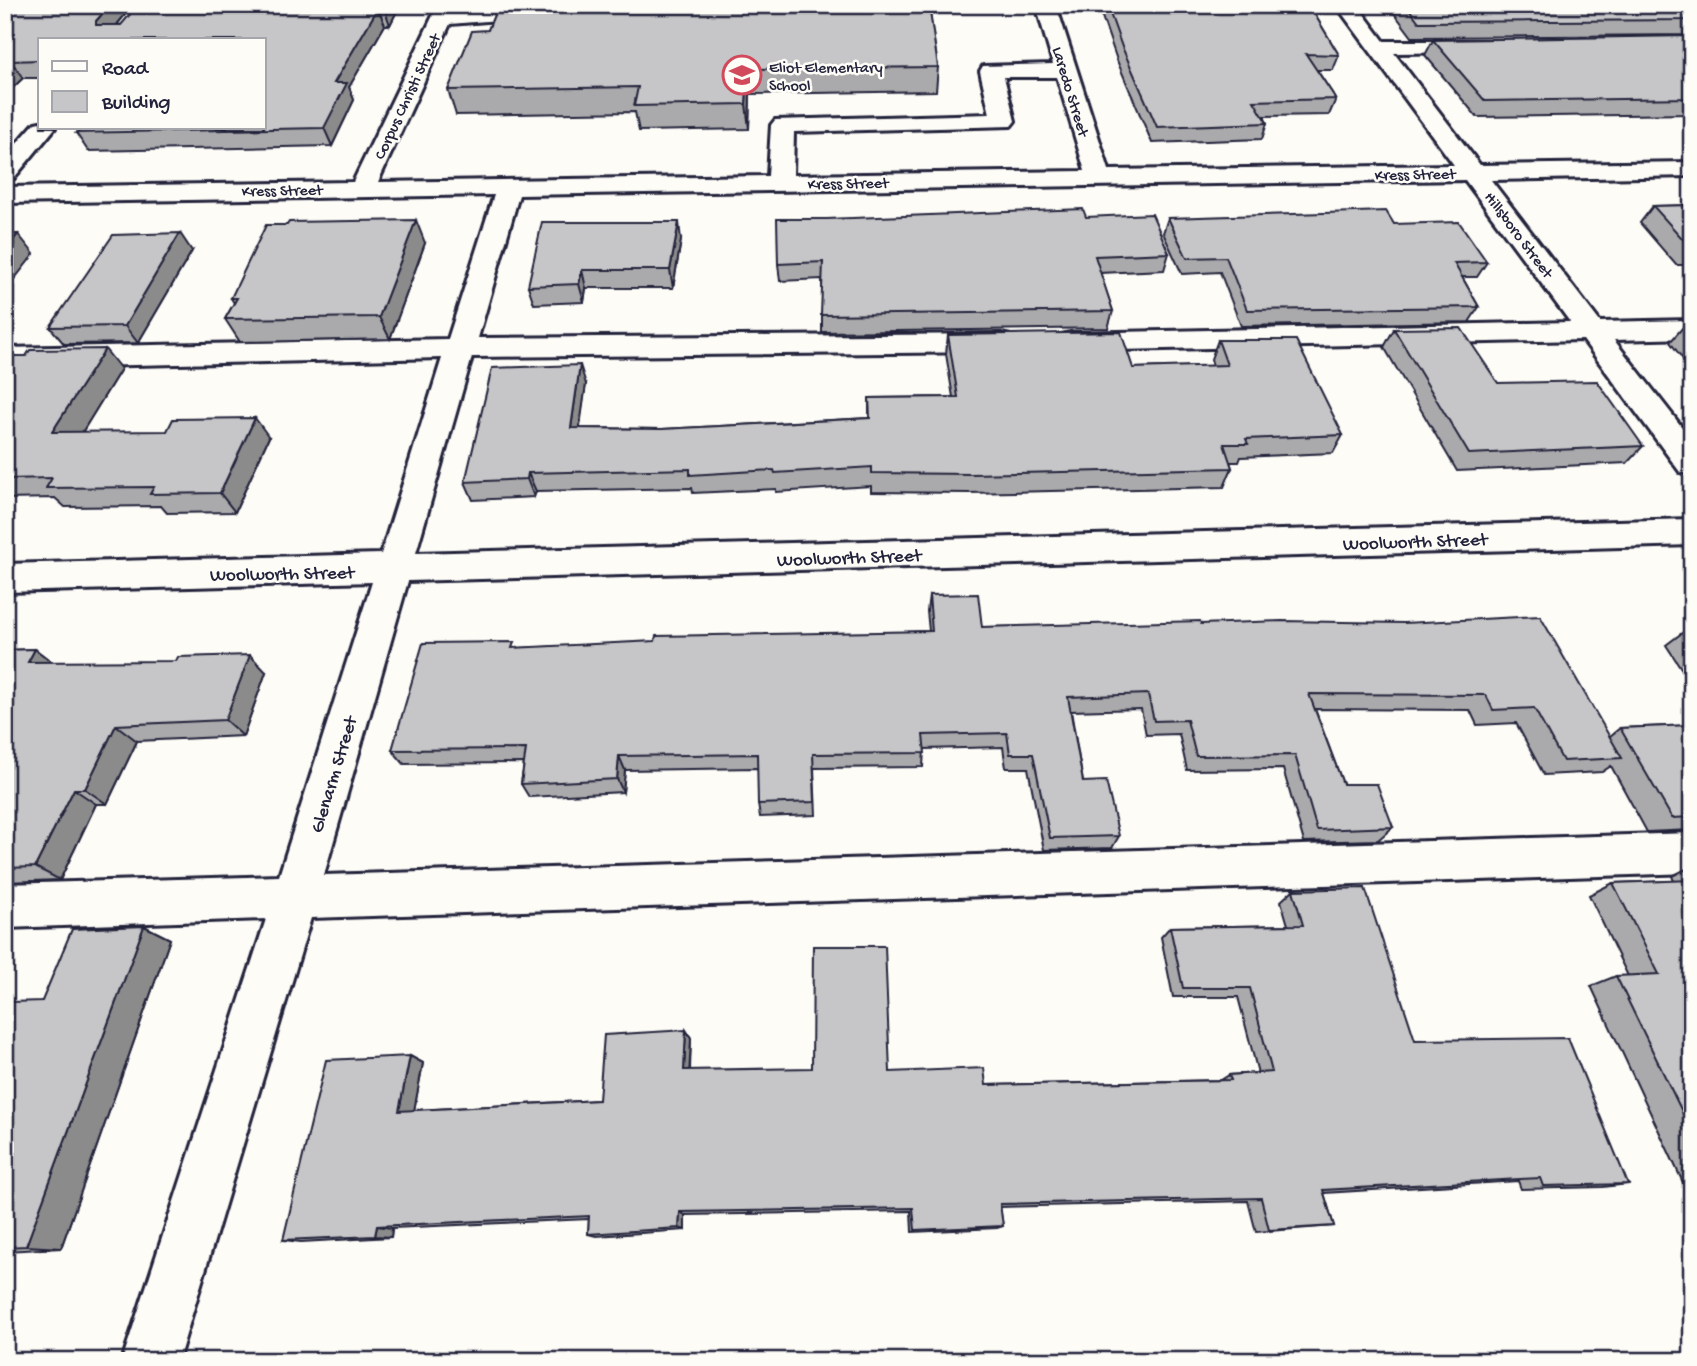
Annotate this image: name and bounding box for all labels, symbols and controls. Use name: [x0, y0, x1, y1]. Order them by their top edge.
street label: Corpus Christi Street: [372, 30, 447, 163]
legend: [38, 38, 266, 130]
street label: Laredo Street: [1046, 45, 1092, 141]
school or university icon: Eliot Elementary School: [721, 54, 763, 96]
text: Road: [102, 58, 150, 83]
place label: Eliot Elementary School: [769, 60, 883, 97]
text: Building: [101, 92, 171, 117]
street label: Kress Street: [1374, 166, 1457, 187]
street label: Kress Street: [807, 175, 890, 196]
street label: Kress Street: [241, 182, 324, 203]
street label: Hillsboro Street: [1479, 189, 1557, 284]
street label: Woolworth Street: [1343, 529, 1490, 558]
street label: Woolworth Street: [777, 545, 924, 574]
street label: Woolworth Street: [210, 563, 357, 588]
street label: Glenarm Street: [307, 712, 365, 836]

